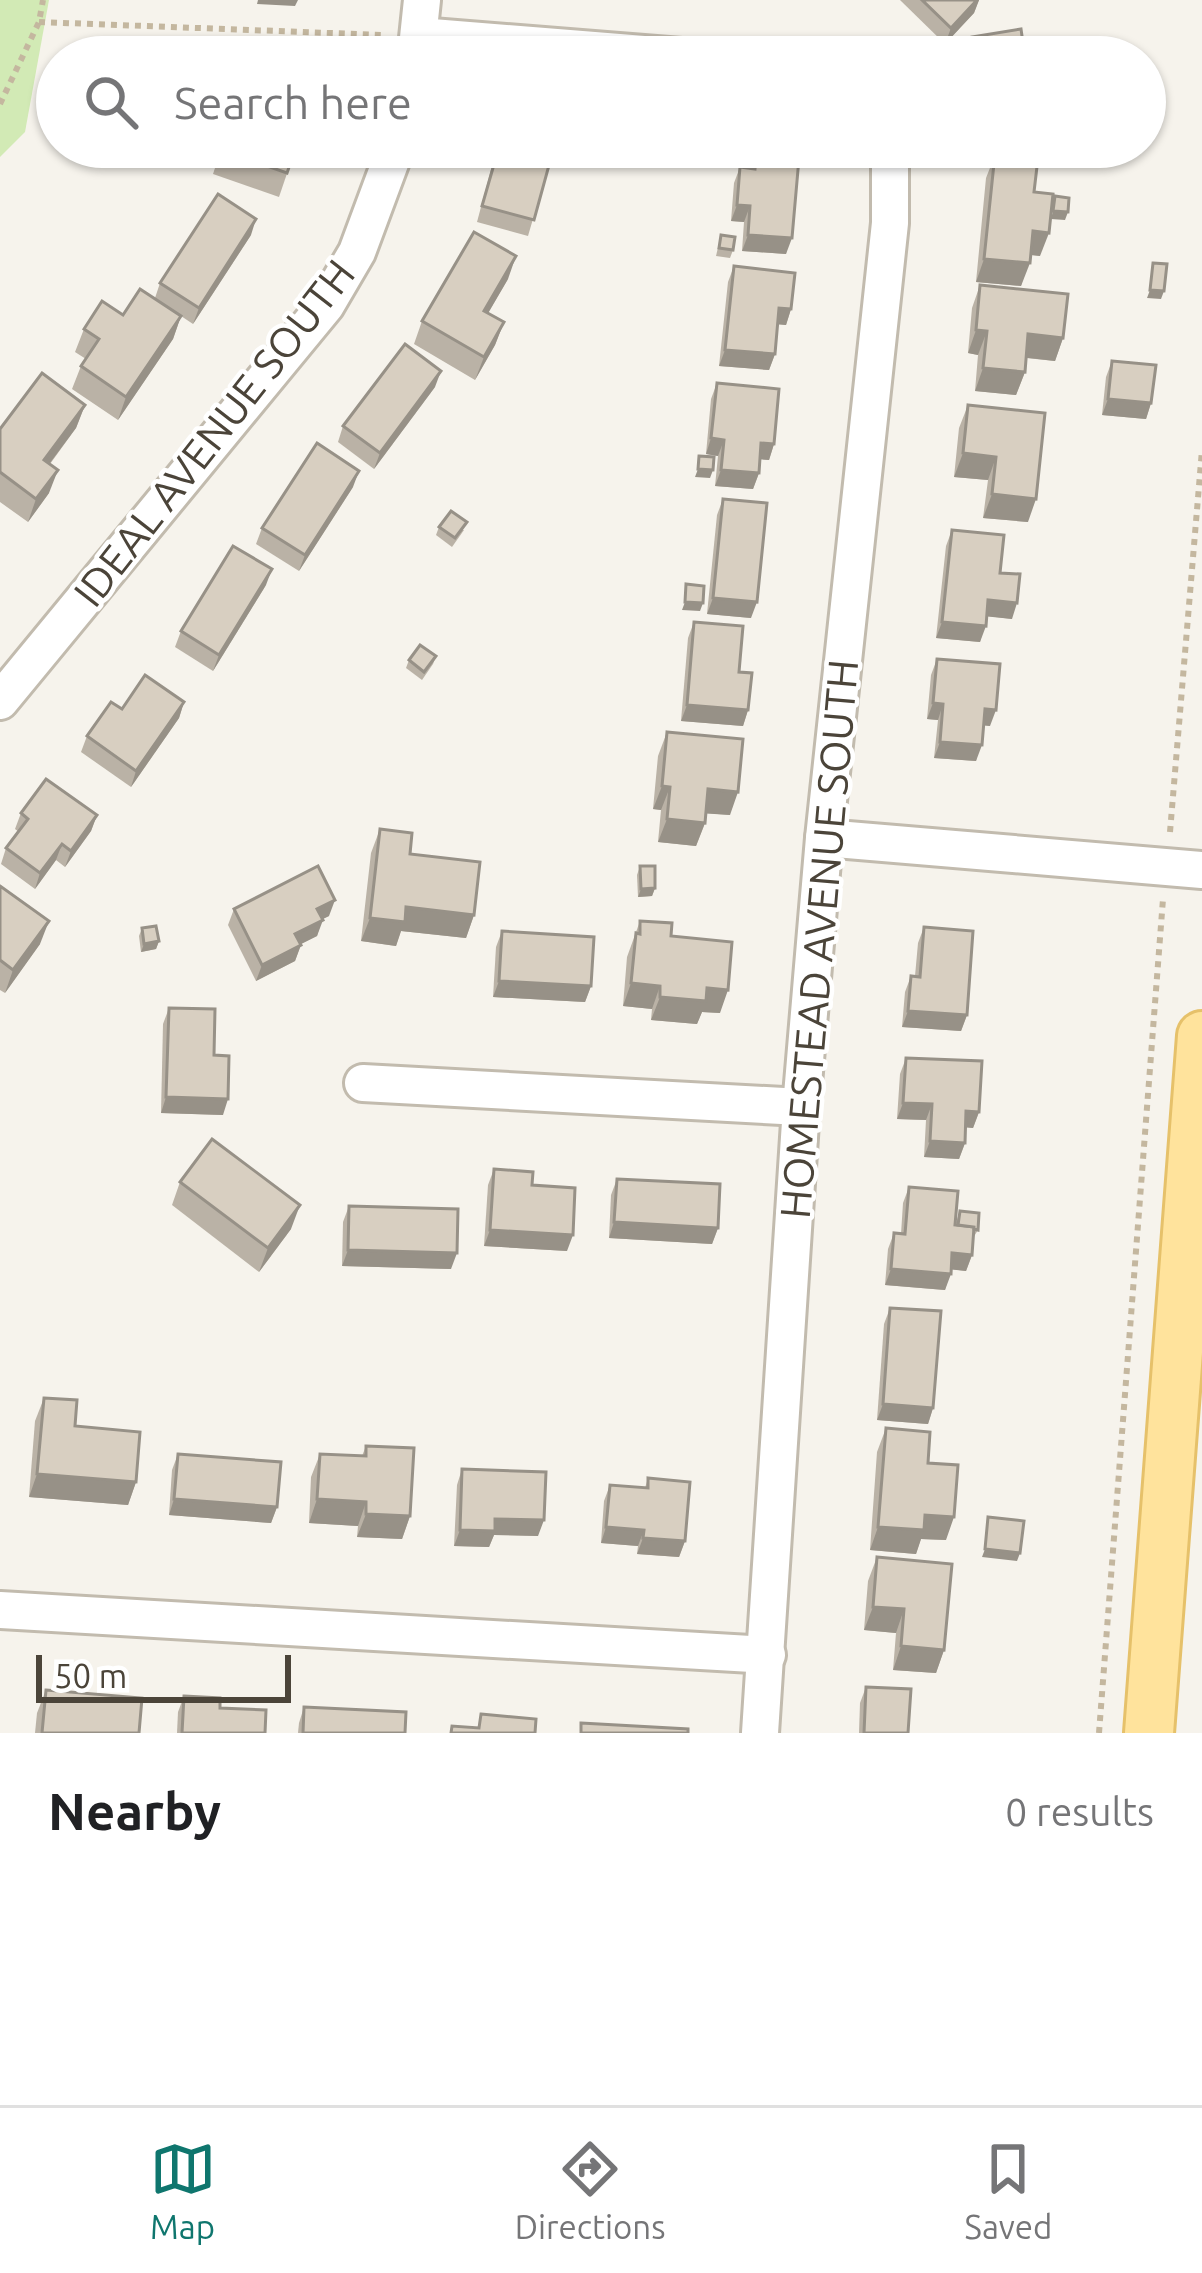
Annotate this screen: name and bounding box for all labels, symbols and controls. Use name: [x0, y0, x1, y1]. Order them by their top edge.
search box: [36, 36, 1166, 168]
icon: search: [78, 69, 144, 135]
text: Search here: [174, 77, 412, 128]
street label: IDEAL AVENUE SOUTH: [64, 250, 363, 615]
street label: HOMESTEAD AVENUE SOUTH: [771, 657, 866, 1220]
scale bar: [36, 1649, 291, 1702]
text: 50 m: [54, 1657, 127, 1694]
text: Nearby: [48, 1782, 221, 1840]
text: 0 results: [1005, 1790, 1154, 1833]
tab: Map: [150, 2136, 216, 2245]
tab: Directions: [515, 2136, 665, 2245]
tab: Saved: [965, 2136, 1052, 2245]

